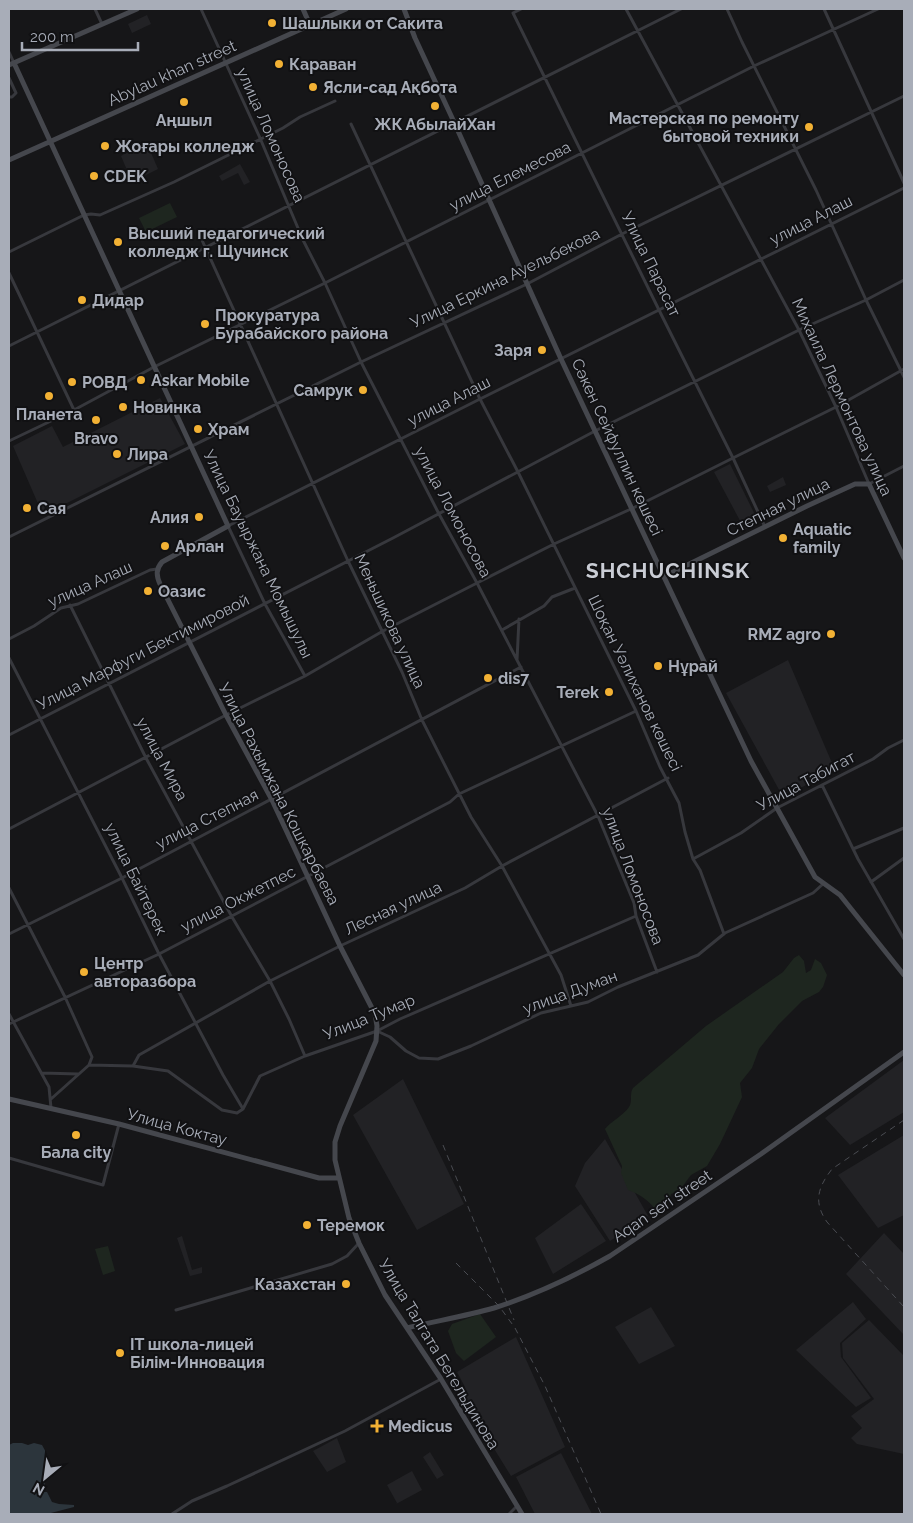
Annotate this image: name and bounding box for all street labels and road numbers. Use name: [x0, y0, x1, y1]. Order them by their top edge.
street label: Abylau khan street: [105, 36, 240, 110]
street label: улица Ломоносова: [233, 65, 309, 205]
street label: улица Елемесова: [446, 137, 574, 215]
street label: улица Алаш: [766, 191, 856, 249]
street label: Улица Парасат: [617, 208, 685, 320]
street label: Улица Еркина Ауельбекова: [407, 224, 603, 332]
street label: Михаила Лермонтова улица: [788, 295, 896, 499]
street label: Сәкен Сейфуллин көшесі: [568, 355, 666, 539]
street label: улица Алаш: [404, 372, 494, 430]
street label: улица Ломоносова: [410, 443, 496, 581]
street label: Улица Бауыржана Момышулы: [199, 447, 317, 661]
street label: Степная улица: [723, 474, 833, 540]
street label: Меньшикова улица: [350, 551, 430, 691]
street label: улица Алаш: [45, 557, 135, 611]
street label: Улица Марфуги Бектимировой: [34, 590, 252, 714]
street label: Шоқан Уәлиханов көшесі: [584, 592, 686, 774]
street label: Улица Рахымжана Кошкарбаева: [215, 680, 343, 908]
street label: улица Мира: [132, 714, 192, 804]
street label: Улица Табигат: [754, 747, 859, 815]
street label: улица Степная: [152, 785, 262, 853]
street label: улица Ломоносова: [598, 805, 668, 947]
street label: улица Байтерек: [101, 820, 171, 938]
street label: улица Окжетпес: [177, 862, 299, 936]
street label: Лесная улица: [341, 877, 445, 939]
street label: улица Думан: [520, 966, 620, 1018]
street label: Улица Тумар: [320, 990, 418, 1044]
street label: Улица Коктау: [125, 1105, 229, 1150]
street label: Aqan seri street: [609, 1166, 716, 1246]
street label: Улица Талгата Бегельдинова: [374, 1255, 504, 1453]

